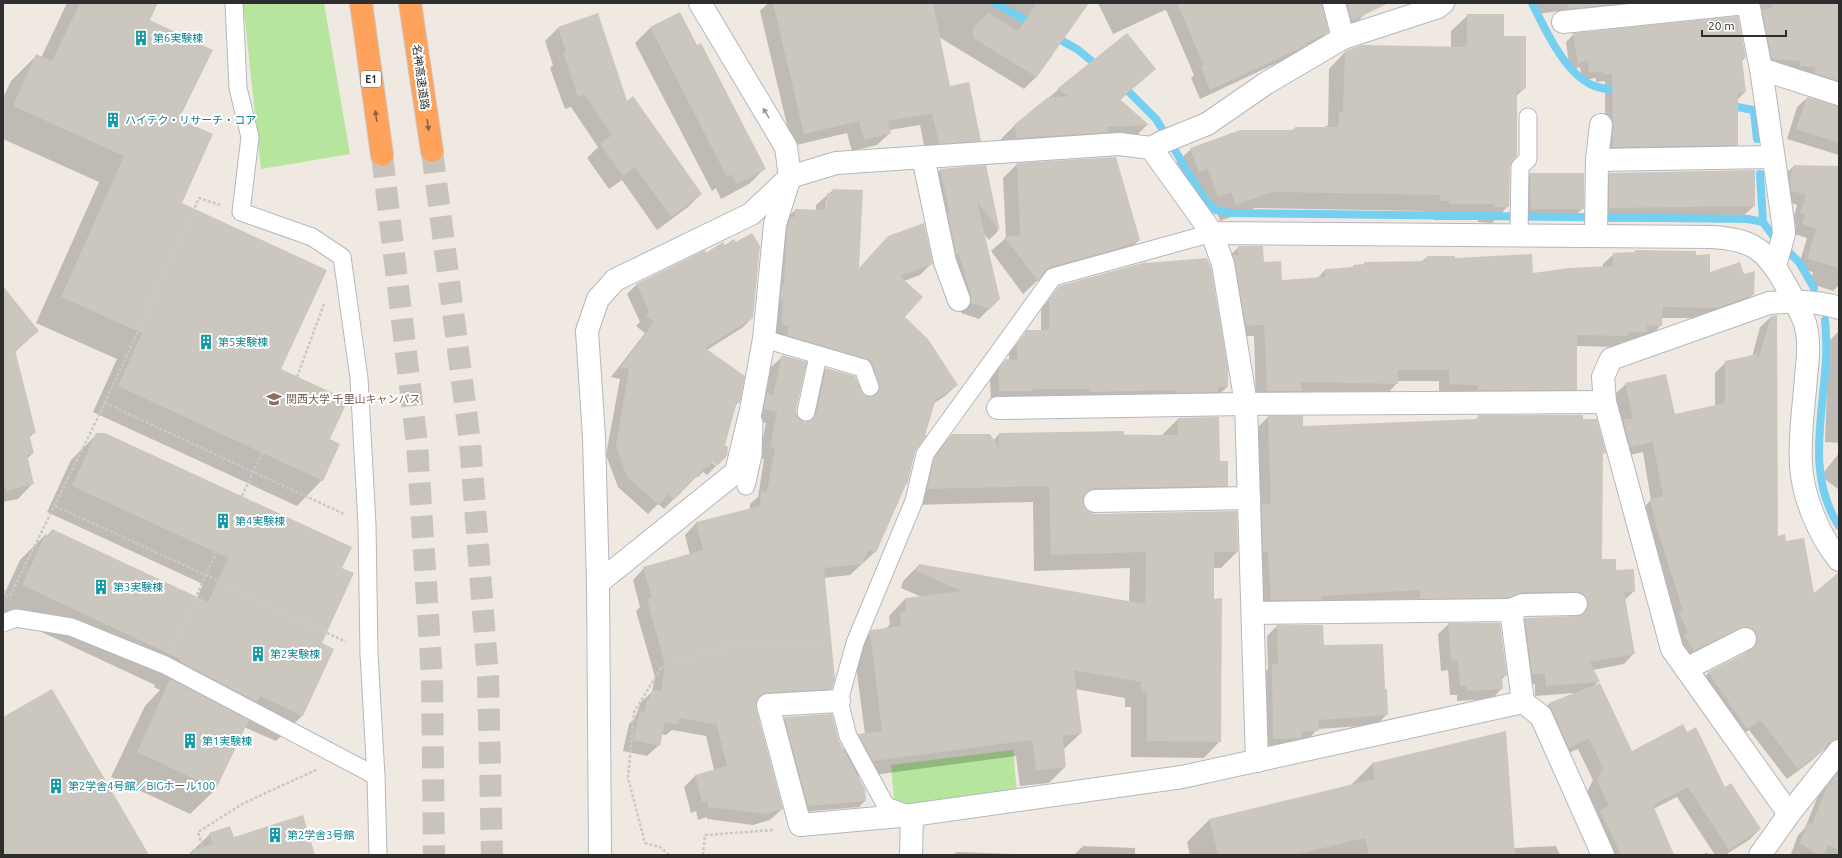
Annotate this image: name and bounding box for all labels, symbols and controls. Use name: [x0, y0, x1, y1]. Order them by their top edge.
scale bar: [1702, 12, 1786, 38]
text: 20 m: [1708, 19, 1735, 32]
building icon: 第6実験棟: [132, 29, 150, 47]
place label: 第6実験棟: [153, 32, 203, 44]
street label: 名神高速道路: [410, 43, 432, 111]
road number: E1: [361, 71, 381, 87]
one-way arrow: [763, 107, 770, 119]
one-way arrow: [373, 110, 380, 122]
building icon: ハイテク・リサーチ・コア: [104, 111, 122, 129]
place label: ハイテク・リサーチ・コア: [125, 114, 256, 126]
one-way arrow: [425, 119, 431, 131]
building icon: 第5実験棟: [197, 333, 215, 351]
place label: 第5実験棟: [218, 336, 268, 348]
school or university icon: 関西大学 千里山キャンパス: [265, 390, 283, 408]
place label: 関西大学 千里山キャンパス: [286, 393, 421, 405]
building icon: 第4実験棟: [214, 512, 232, 530]
place label: 第4実験棟: [235, 515, 285, 527]
building icon: 第3実験棟: [92, 578, 110, 596]
place label: 第3実験棟: [113, 581, 163, 593]
building icon: 第2実験棟: [249, 645, 267, 663]
place label: 第2実験棟: [270, 648, 320, 660]
building icon: 第1実験棟: [181, 732, 199, 750]
place label: 第1実験棟: [202, 735, 252, 747]
building icon: 第2学舎4号館／BIGホール100: [47, 777, 65, 795]
place label: 第2学舎4号館／BIGホール100: [68, 780, 215, 792]
building icon: 第2学舎3号館: [266, 826, 284, 844]
place label: 第2学舎3号館: [287, 829, 354, 841]

